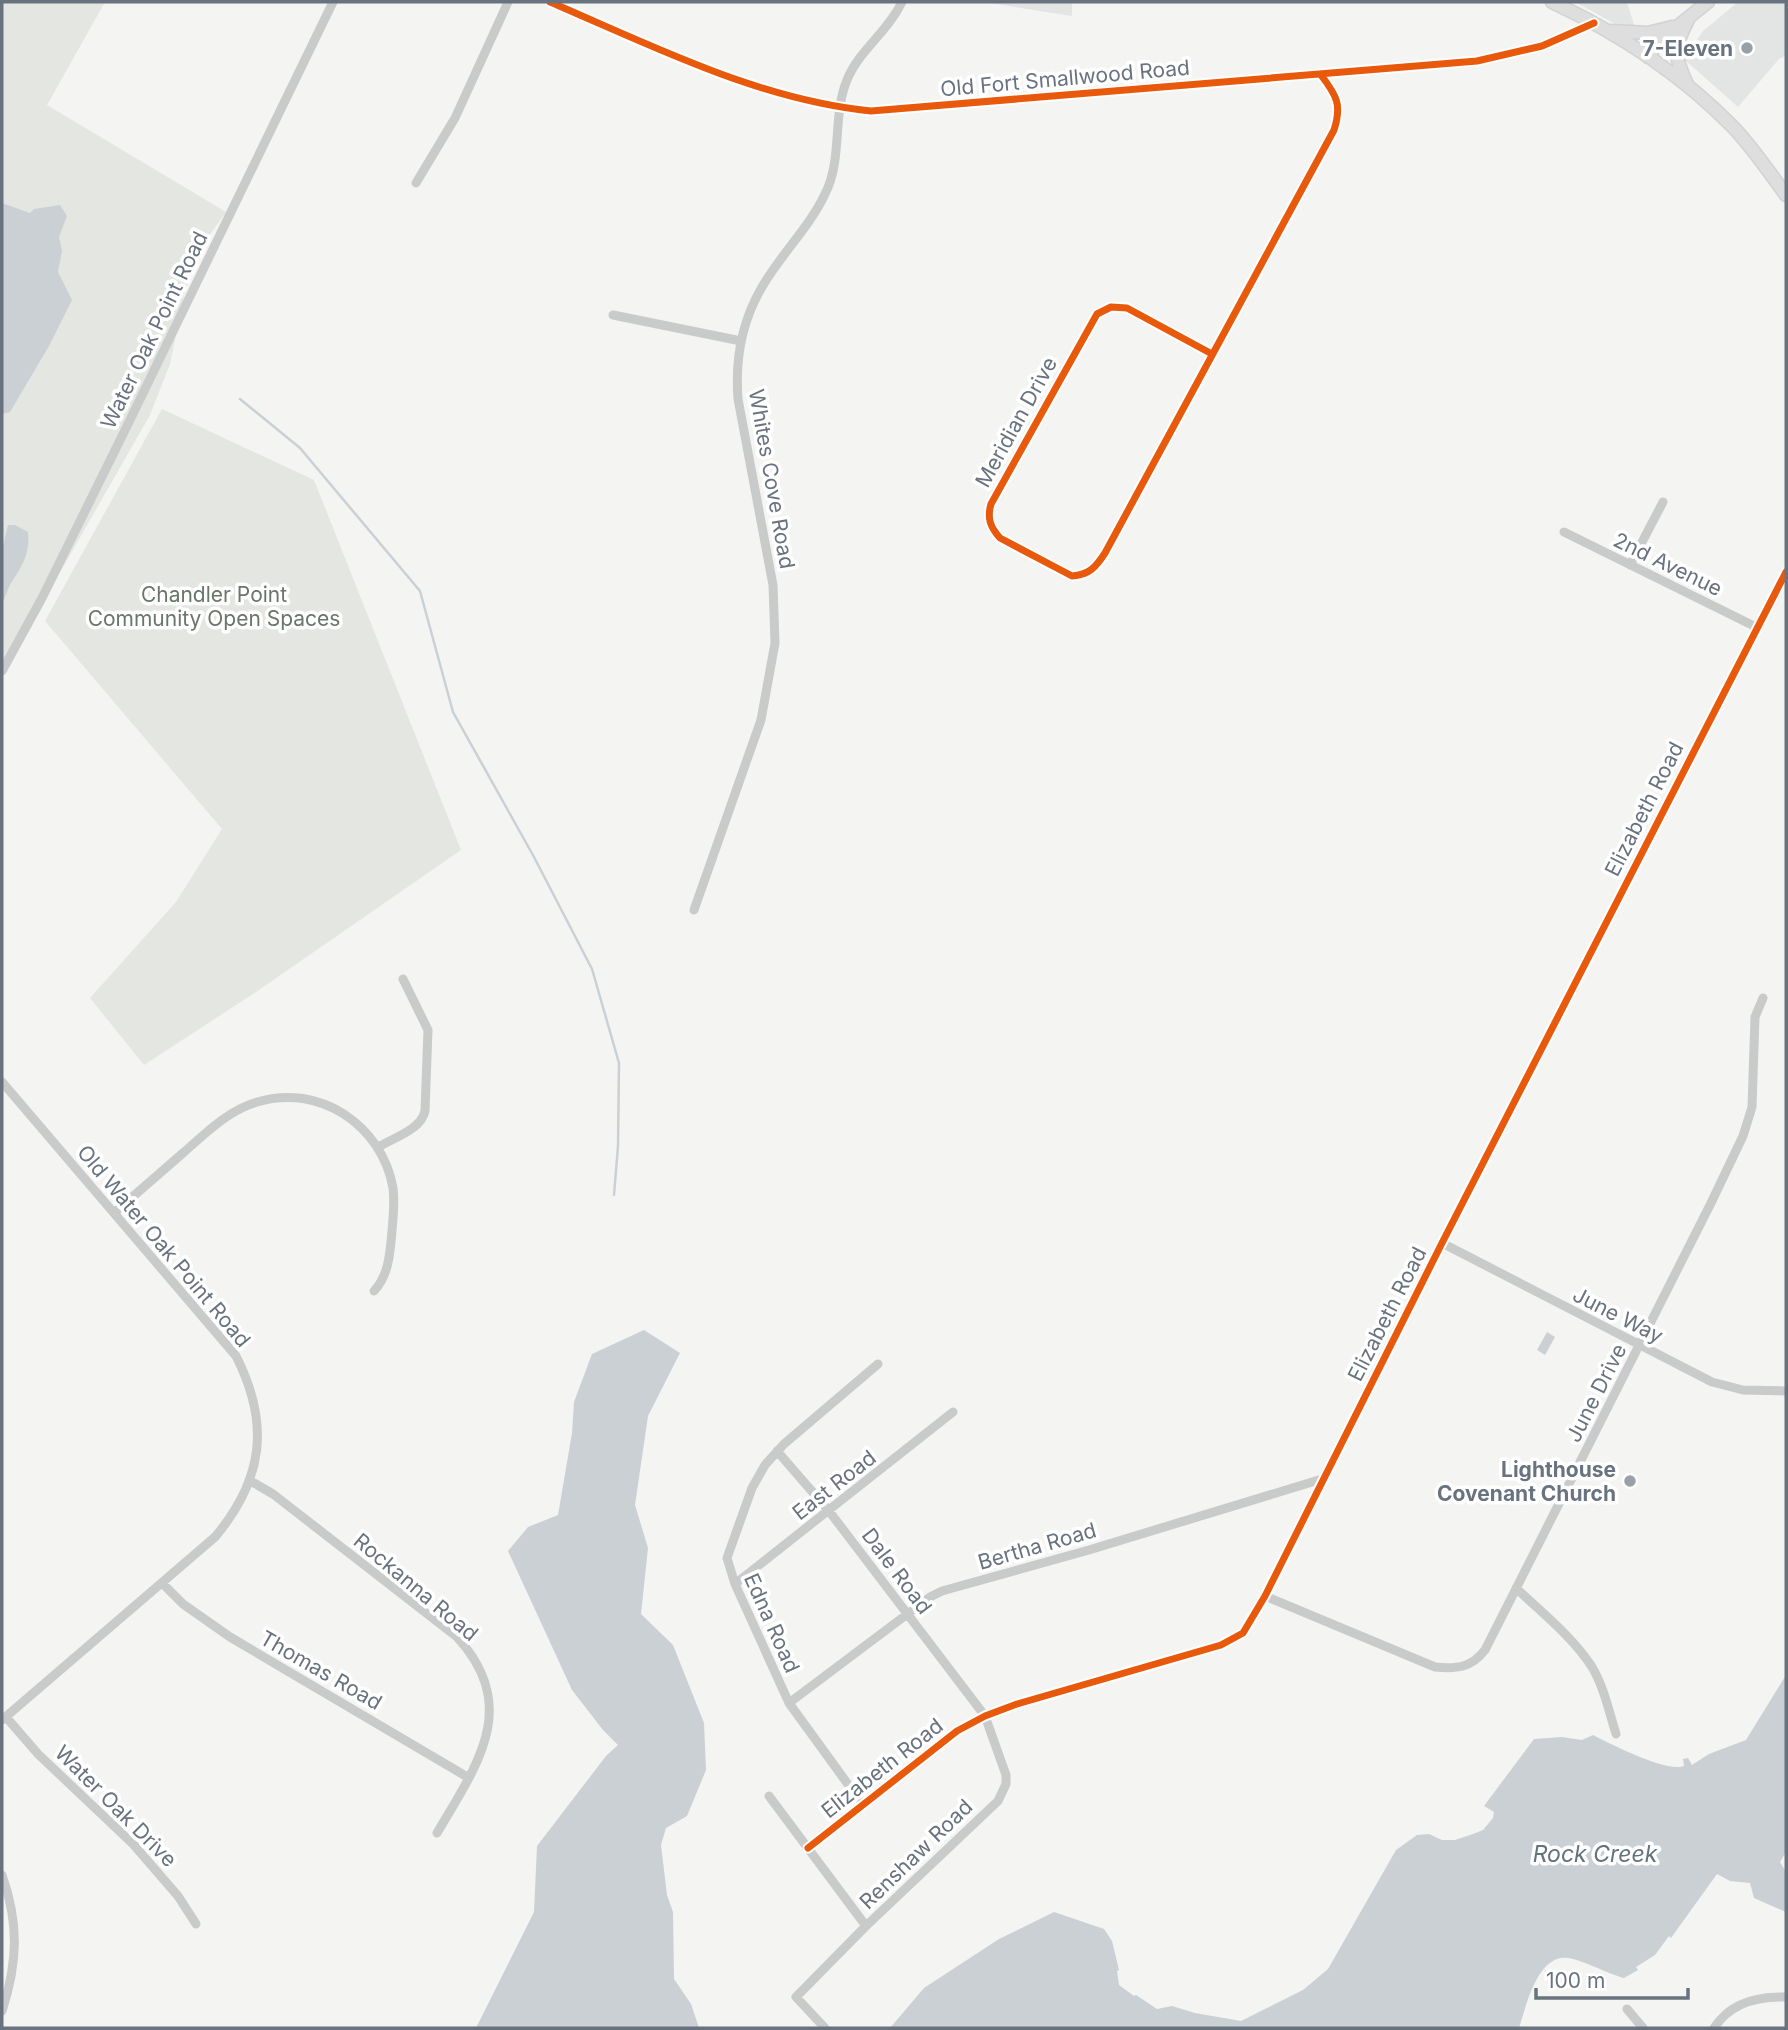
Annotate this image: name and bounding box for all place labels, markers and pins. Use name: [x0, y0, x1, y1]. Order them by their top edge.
place label: 7-Eleven: [1643, 36, 1733, 61]
marker: 7-Eleven: [1739, 40, 1755, 56]
place label: Lighthouse Covenant Church: [1437, 1457, 1616, 1506]
marker: Lighthouse Covenant Church: [1622, 1473, 1638, 1489]

